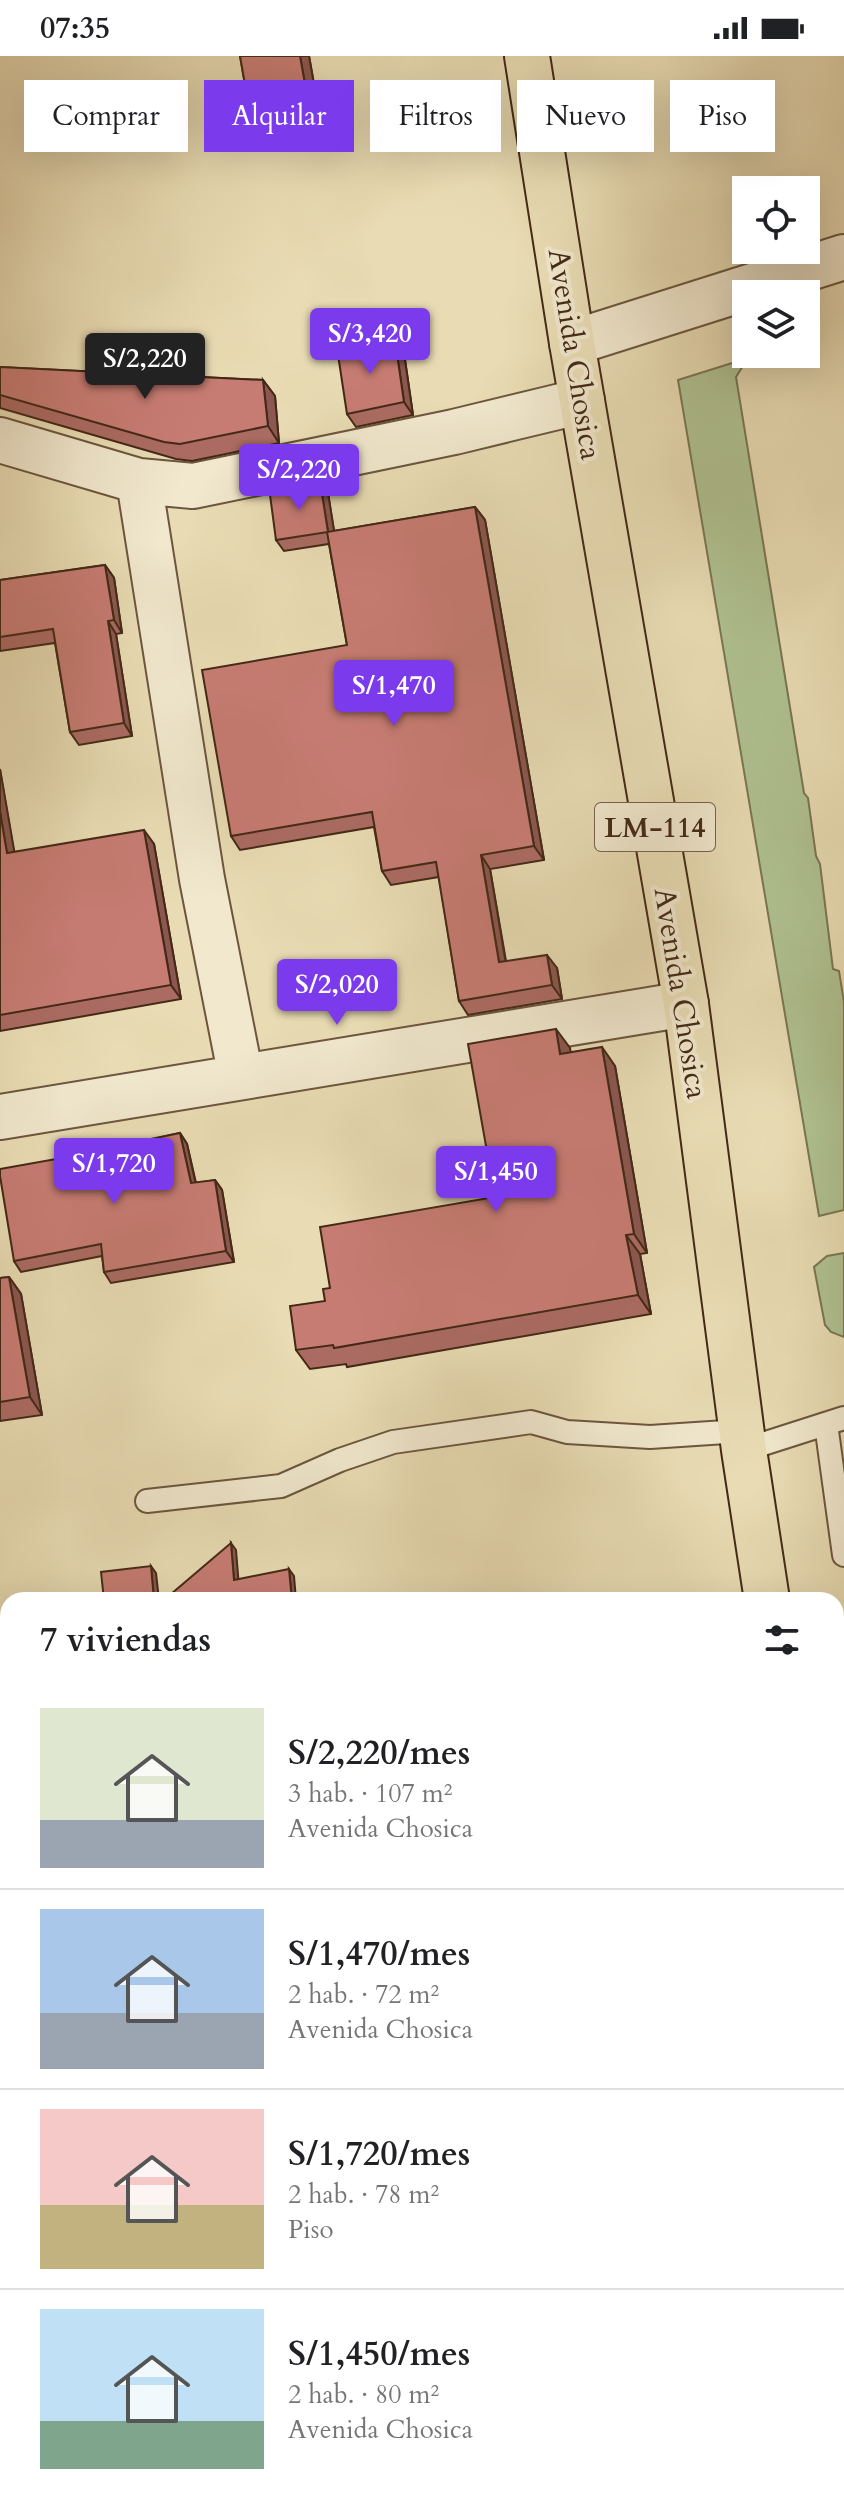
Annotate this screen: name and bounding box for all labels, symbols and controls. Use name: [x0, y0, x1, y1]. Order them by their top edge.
text: 07:35: [40, 8, 110, 49]
chip: Comprar: [24, 80, 188, 152]
chip: Alquilar: [204, 80, 354, 152]
chip: Filtros: [370, 80, 501, 152]
chip: Nuevo: [517, 80, 654, 152]
chip: Piso: [670, 80, 775, 152]
map controls: [732, 176, 820, 368]
button: locate: [732, 176, 820, 264]
street label: Avenida Chosica: [538, 246, 611, 463]
button: layers: [732, 280, 820, 368]
pin: S/3,420: [296, 308, 444, 376]
text: S/3,420: [328, 316, 412, 351]
pin: S/2,220: [71, 333, 219, 401]
text: S/2,220: [103, 341, 187, 376]
pin: S/2,220: [225, 444, 373, 512]
text: S/2,220: [257, 452, 341, 487]
pin: S/1,470: [320, 660, 468, 728]
text: S/1,470: [352, 668, 436, 703]
road number: LM-114: [595, 803, 715, 851]
street label: Avenida Chosica: [644, 885, 717, 1102]
pin: S/2,020: [263, 959, 411, 1027]
text: S/2,020: [295, 967, 379, 1002]
pin: S/1,720: [40, 1138, 188, 1206]
text: S/1,720: [72, 1146, 156, 1181]
pin: S/1,450: [422, 1146, 570, 1214]
text: S/1,450: [454, 1154, 538, 1189]
text: 7 viviendas: [40, 1617, 211, 1663]
icon: filters: [760, 1618, 804, 1662]
text: S/2,220/mes: [288, 1730, 470, 1776]
icon: home: [104, 1740, 200, 1836]
text: 3 hab. · 107 m²: [288, 1776, 453, 1811]
text: Avenida Chosica: [288, 1811, 473, 1846]
text: S/1,470/mes: [288, 1931, 470, 1977]
icon: home: [104, 1941, 200, 2037]
text: 2 hab. · 72 m²: [288, 1977, 439, 2012]
text: Avenida Chosica: [288, 2012, 473, 2047]
text: S/1,720/mes: [288, 2131, 470, 2177]
icon: home: [104, 2141, 200, 2237]
text: 2 hab. · 78 m²: [288, 2177, 439, 2212]
text: Piso: [288, 2212, 333, 2247]
text: S/1,450/mes: [288, 2331, 470, 2377]
icon: home: [104, 2341, 200, 2437]
text: 2 hab. · 80 m²: [288, 2377, 439, 2412]
text: Avenida Chosica: [288, 2412, 473, 2447]

